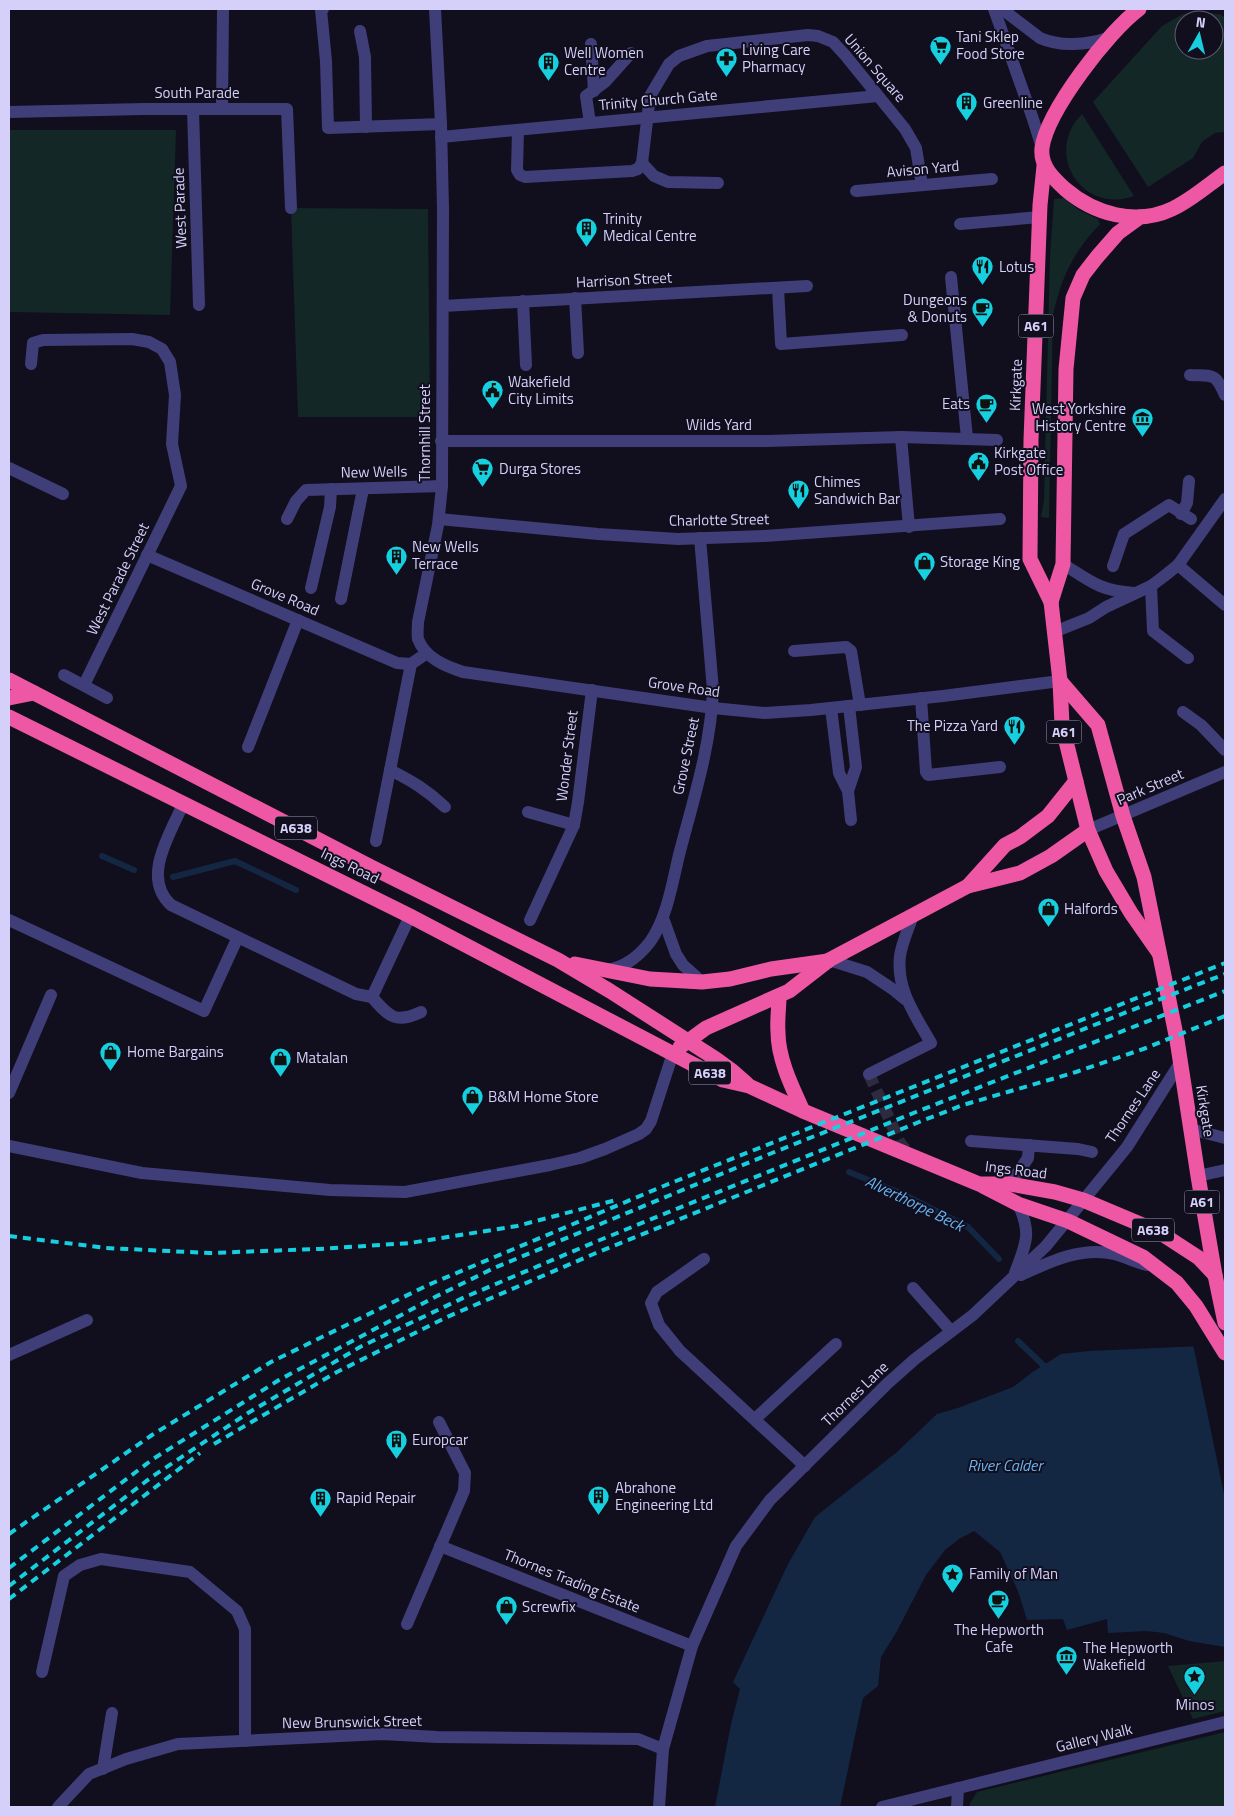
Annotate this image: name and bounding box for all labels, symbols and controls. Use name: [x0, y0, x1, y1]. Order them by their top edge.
north arrow: [1174, 10, 1224, 60]
text: N: [1195, 11, 1207, 33]
place label: Tani Sklep Food Store: [956, 25, 1025, 65]
street label: Union Square: [839, 28, 912, 107]
supermarket icon: Tani Sklep Food Store: [928, 34, 952, 65]
place label: Living Care Pharmacy: [742, 38, 810, 78]
place label: Well Women Centre: [564, 41, 644, 81]
pharmacy icon: Living Care Pharmacy: [714, 47, 738, 78]
building icon: Well Women Centre: [536, 50, 560, 81]
street label: South Parade: [154, 81, 240, 104]
street label: Trinity Church Gate: [598, 83, 718, 116]
building icon: Greenline: [955, 91, 979, 122]
place label: Greenline: [983, 91, 1043, 114]
street label: Avison Yard: [886, 154, 960, 183]
street label: West Parade: [167, 167, 192, 249]
place label: Trinity Medical Centre: [603, 207, 697, 247]
building icon: Trinity Medical Centre: [575, 216, 599, 247]
restaurant icon: Lotus: [971, 255, 995, 286]
place label: Lotus: [999, 255, 1034, 278]
street label: Harrison Street: [575, 265, 673, 294]
place label: Dungeons & Donuts: [903, 288, 967, 328]
cafe icon: Dungeons & Donuts: [971, 297, 995, 328]
road number: A61: [1018, 314, 1054, 338]
street label: Kirkgate: [1003, 359, 1028, 411]
place label: Wakefield City Limits: [508, 370, 574, 410]
public building icon: Wakefield City Limits: [480, 379, 504, 410]
street label: Thornhill Street: [413, 384, 436, 482]
place label: Eats: [942, 392, 970, 415]
cafe icon: Eats: [974, 392, 998, 423]
place label: West Yorkshire History Centre: [1032, 397, 1126, 437]
museum icon: West Yorkshire History Centre: [1130, 406, 1154, 437]
street label: Wilds Yard: [686, 413, 752, 436]
place label: Kirkgate Post Office: [994, 441, 1063, 481]
public building icon: Kirkgate Post Office: [966, 450, 990, 481]
supermarket icon: Durga Stores: [471, 457, 495, 488]
place label: Durga Stores: [499, 457, 581, 480]
street label: New Wells: [340, 459, 408, 484]
place label: Chimes Sandwich Bar: [814, 470, 900, 510]
restaurant icon: Chimes Sandwich Bar: [786, 479, 810, 510]
street label: Charlotte Street: [669, 507, 770, 532]
street label: West Parade Street: [80, 518, 155, 639]
place label: New Wells Terrace: [412, 535, 479, 575]
building icon: New Wells Terrace: [384, 544, 408, 575]
shop icon: Storage King: [912, 550, 936, 581]
place label: Storage King: [940, 550, 1020, 573]
street label: Grove Road: [247, 572, 323, 621]
street label: Grove Road: [647, 670, 722, 703]
street label: Wonder Street: [550, 708, 584, 803]
street label: Grove Street: [666, 714, 705, 797]
place label: The Pizza Yard: [907, 714, 998, 737]
restaurant icon: The Pizza Yard: [1002, 714, 1026, 745]
road number: A61: [1046, 720, 1082, 744]
street label: Park Street: [1113, 762, 1188, 811]
road number: A638: [275, 816, 317, 840]
street label: Ings Road: [317, 842, 383, 890]
shop icon: Halfords: [1036, 897, 1060, 928]
place label: Halfords: [1064, 897, 1118, 920]
shop icon: Home Bargains: [99, 1040, 123, 1071]
place label: Home Bargains: [127, 1040, 224, 1063]
shop icon: Matalan: [268, 1046, 292, 1077]
place label: Matalan: [296, 1046, 348, 1069]
road number: A638: [689, 1062, 731, 1084]
street label: Thornes Lane: [1099, 1064, 1166, 1148]
street label: Kirkgate: [1190, 1083, 1221, 1138]
shop icon: B&M Home Store: [460, 1085, 484, 1116]
place label: B&M Home Store: [488, 1085, 599, 1108]
street label: Ings Road: [984, 1154, 1048, 1185]
water label: Alverthorpe Beck: [862, 1169, 970, 1238]
road number: A61: [1184, 1190, 1220, 1214]
road number: A638: [1132, 1218, 1174, 1242]
street label: Thornes Lane: [816, 1356, 893, 1432]
building icon: Europcar: [384, 1428, 408, 1459]
place label: Europcar: [412, 1428, 468, 1451]
water label: River Calder: [967, 1453, 1045, 1477]
place label: Abrahone Engineering Ltd: [615, 1476, 713, 1516]
building icon: Abrahone Engineering Ltd: [587, 1485, 611, 1516]
building icon: Rapid Repair: [308, 1486, 332, 1517]
place label: Rapid Repair: [336, 1486, 416, 1509]
street label: Thornes Trading Estate: [500, 1543, 644, 1618]
place icon: Family of Man: [941, 1562, 965, 1593]
place label: Family of Man: [969, 1562, 1058, 1585]
cafe icon: The Hepworth Cafe: [987, 1589, 1011, 1620]
shop icon: Screwfix: [494, 1595, 518, 1626]
place label: Screwfix: [522, 1595, 576, 1618]
place label: The Hepworth Cafe: [954, 1618, 1044, 1658]
place label: The Hepworth Wakefield: [1083, 1636, 1173, 1676]
museum icon: The Hepworth Wakefield: [1055, 1645, 1079, 1676]
place icon: Minos: [1183, 1665, 1207, 1696]
place label: Minos: [1176, 1693, 1214, 1716]
street label: New Brunswick Street: [282, 1709, 423, 1734]
street label: Gallery Walk: [1053, 1717, 1135, 1758]

